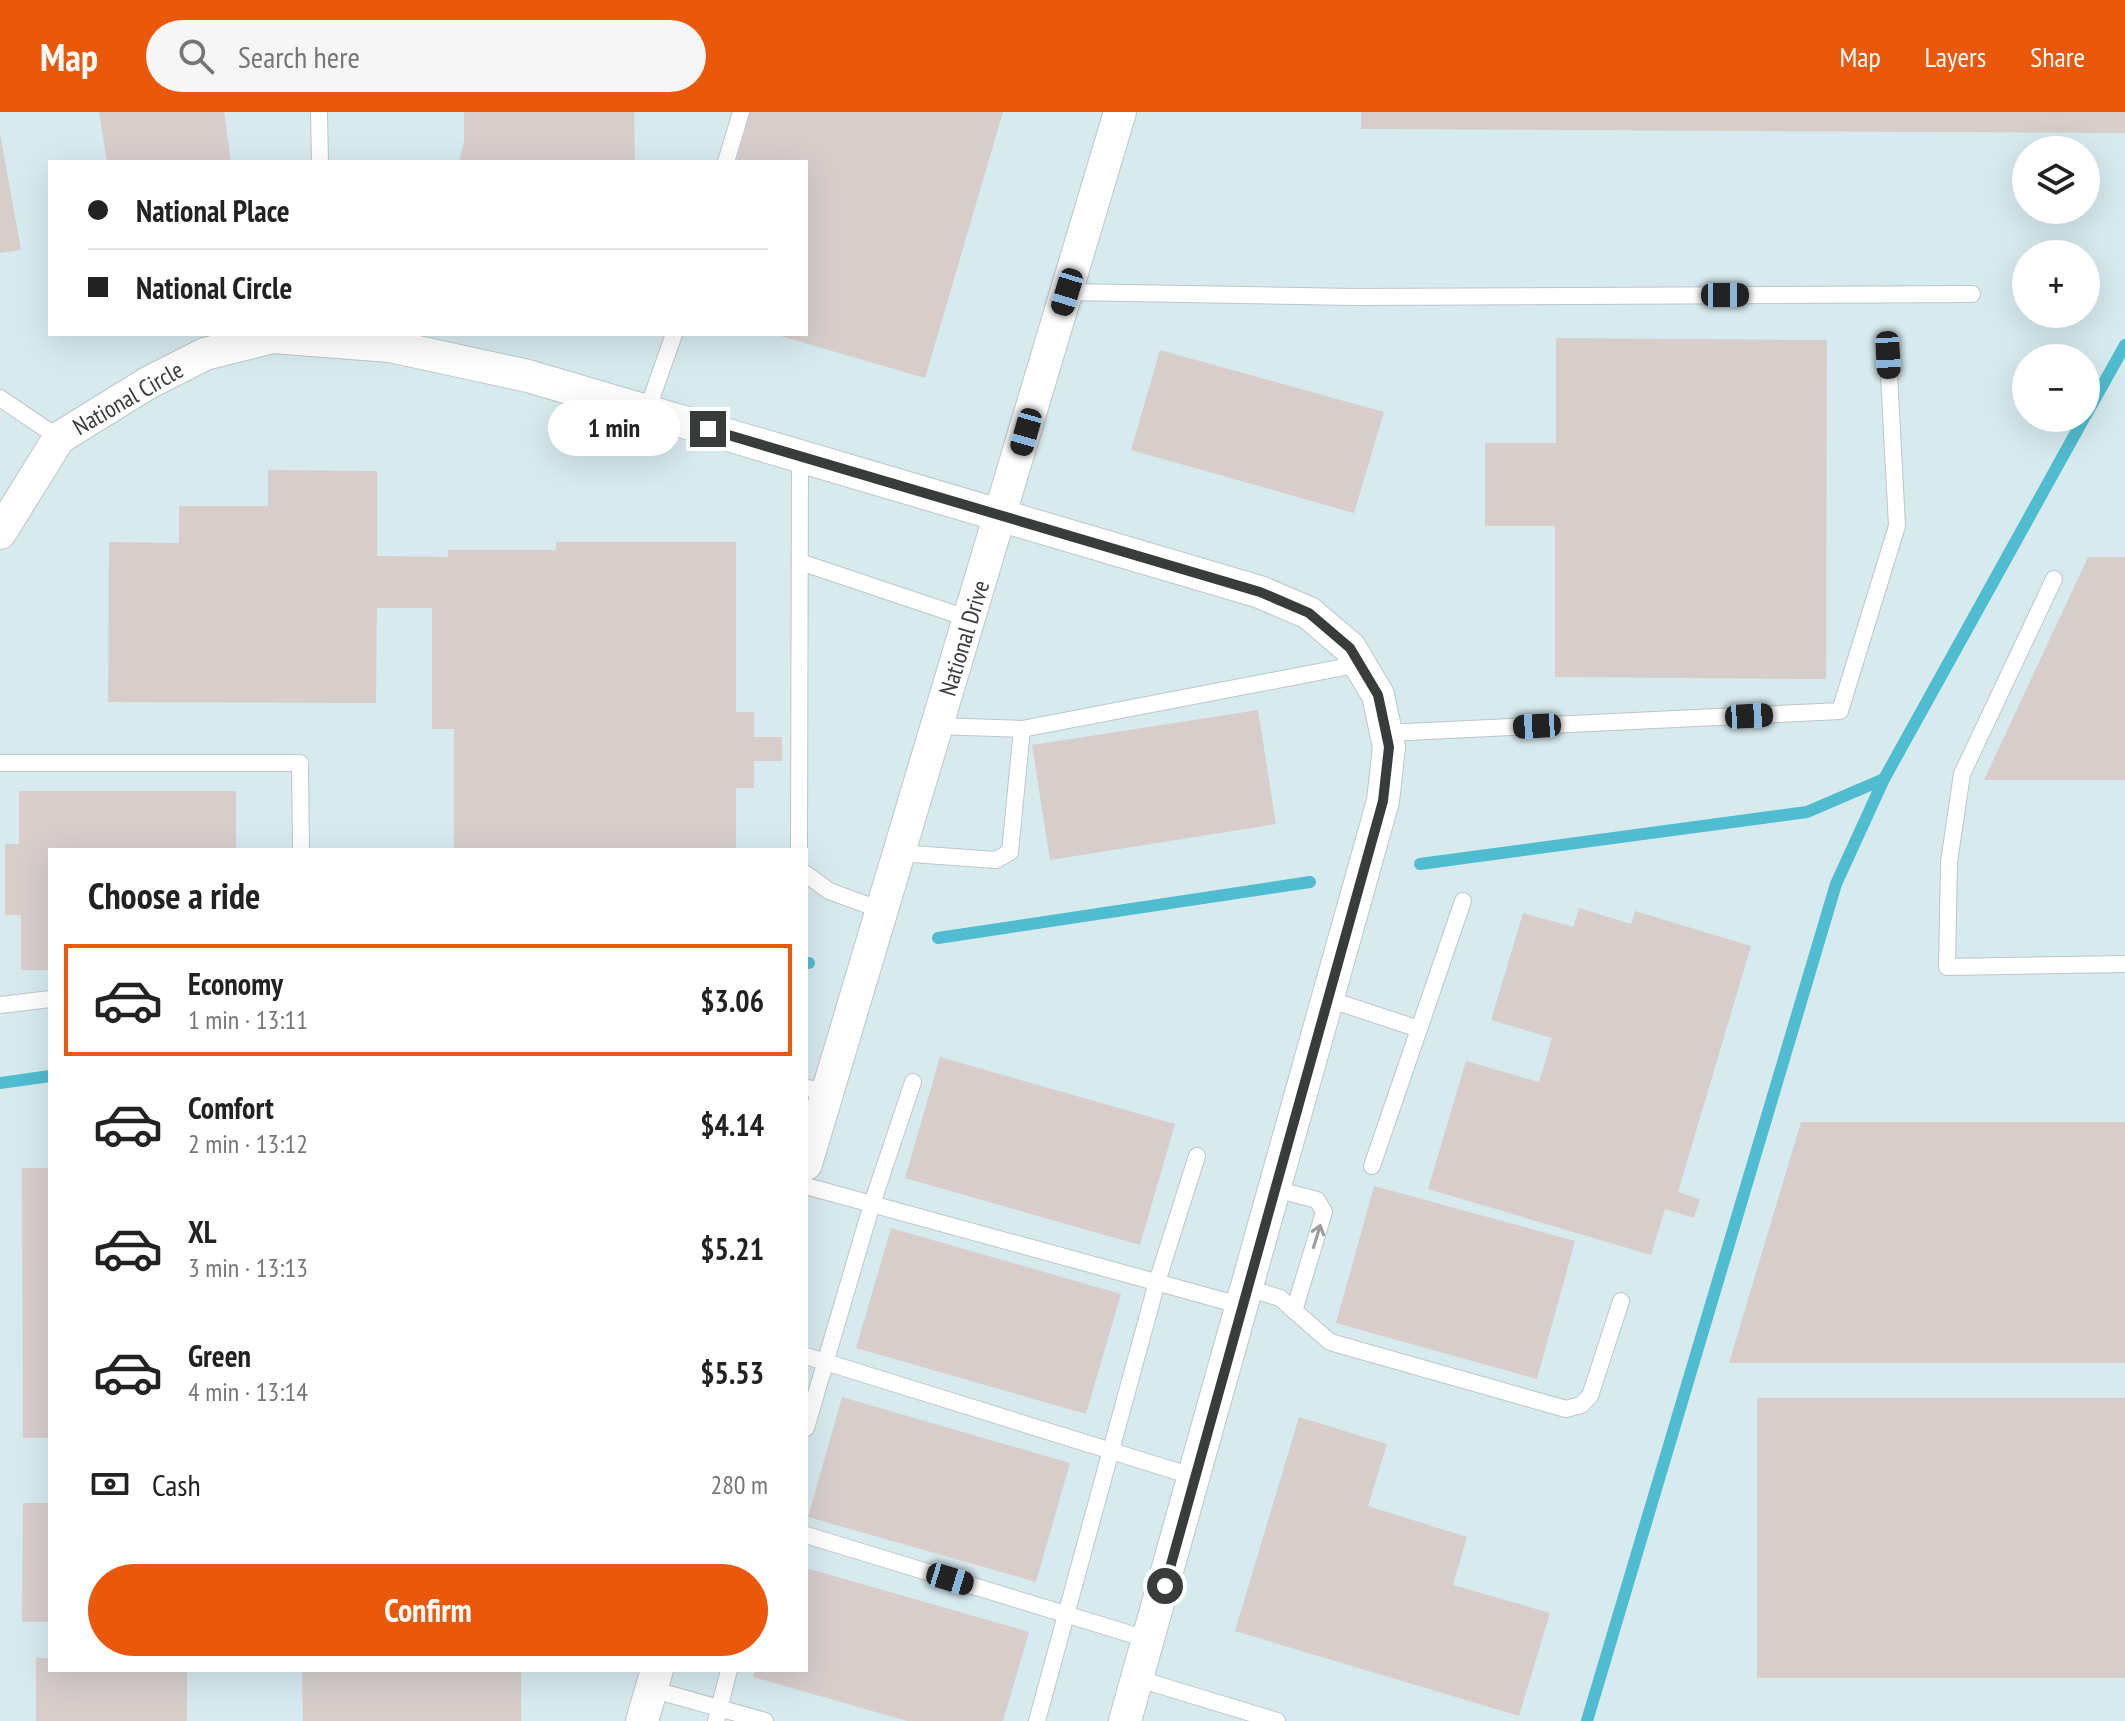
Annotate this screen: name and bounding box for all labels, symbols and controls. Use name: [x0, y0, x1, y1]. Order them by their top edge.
search box: [146, 20, 706, 92]
text: Map: [40, 32, 98, 81]
icon: search: [174, 34, 218, 78]
text: Search here: [238, 37, 360, 76]
text: Map: [1839, 38, 1881, 75]
text: Layers: [1925, 38, 1986, 75]
text: Share: [2030, 38, 2085, 75]
map controls: [2012, 136, 2100, 432]
button: layers: [2012, 136, 2100, 224]
text: National Place: [136, 191, 290, 230]
button: +: [2012, 240, 2100, 328]
car: [1049, 266, 1085, 318]
text: National Circle: [136, 268, 292, 307]
car: [1701, 283, 1749, 307]
car: [1875, 330, 1901, 380]
button: −: [2012, 344, 2100, 432]
street label: National Circle: [67, 354, 189, 442]
callout: 1 min: [548, 401, 680, 457]
car: [1008, 406, 1044, 458]
text: 1 min: [588, 411, 640, 444]
route end: [690, 411, 726, 447]
street label: National Drive: [932, 577, 996, 699]
car: [1724, 703, 1774, 729]
car: [1512, 713, 1562, 739]
text: Choose a ride: [88, 872, 260, 919]
icon: car: [92, 964, 164, 1036]
text: Economy: [188, 964, 283, 1003]
text: $3.06: [700, 981, 764, 1020]
text: 1 min · 13:11: [188, 1003, 308, 1036]
icon: car: [92, 1088, 164, 1160]
text: Comfort: [188, 1088, 274, 1127]
text: $4.14: [700, 1105, 764, 1144]
text: 2 min · 13:12: [188, 1127, 308, 1160]
icon: car: [92, 1212, 164, 1284]
text: XL: [188, 1212, 217, 1251]
one-way arrow: [1310, 1224, 1325, 1250]
text: $5.21: [700, 1229, 764, 1268]
text: 3 min · 13:13: [188, 1251, 308, 1284]
icon: car: [92, 1336, 164, 1408]
text: Green: [188, 1336, 251, 1375]
text: $5.53: [700, 1353, 764, 1392]
text: 4 min · 13:14: [188, 1375, 308, 1408]
icon: cash: [88, 1462, 132, 1506]
text: Cash: [152, 1465, 201, 1504]
text: 280 m: [710, 1468, 768, 1501]
car: [924, 1561, 976, 1597]
button: Confirm: [88, 1564, 768, 1656]
route start: [1147, 1568, 1183, 1604]

